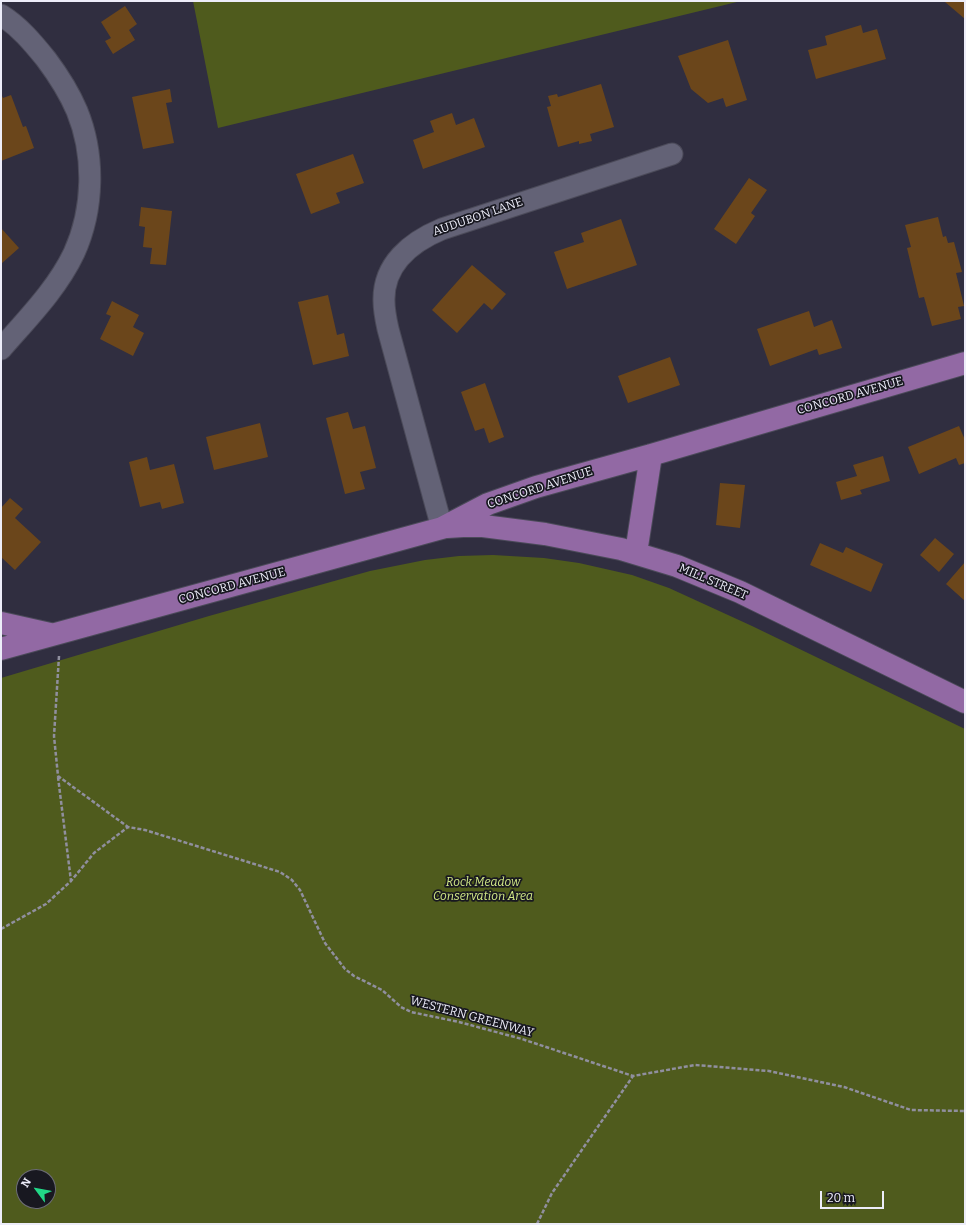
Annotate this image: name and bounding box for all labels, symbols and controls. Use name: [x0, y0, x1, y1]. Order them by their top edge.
street label: AUDUBON LANE: [431, 195, 525, 239]
street label: CONCORD AVENUE: [795, 374, 905, 418]
street label: CONCORD AVENUE: [486, 464, 594, 512]
street label: MILL STREET: [676, 561, 750, 603]
street label: CONCORD AVENUE: [177, 565, 287, 607]
park label: Rock Meadow Conservation Area: [433, 876, 533, 904]
street label: WESTERN GREENWAY: [409, 994, 535, 1040]
north arrow: [16, 1169, 56, 1209]
text: N: [18, 1176, 34, 1190]
scale bar: [822, 1183, 886, 1209]
text: 20 m: [827, 1191, 855, 1205]

